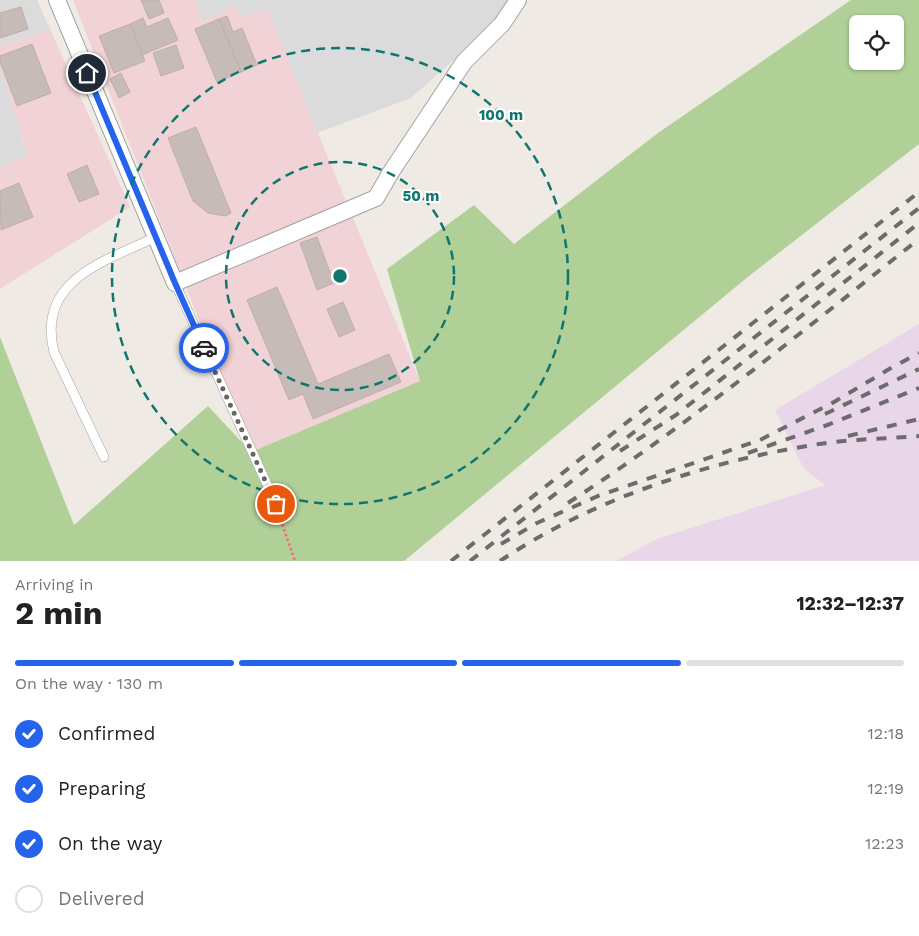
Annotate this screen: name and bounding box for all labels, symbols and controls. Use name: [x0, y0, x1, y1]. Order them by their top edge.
map controls: [849, 15, 904, 70]
button: locate: [849, 15, 904, 70]
pin: [66, 52, 108, 94]
icon: home: [73, 59, 101, 87]
text: 100 m: [479, 106, 523, 124]
text: 50 m: [403, 187, 439, 205]
centre of rings: [331, 267, 349, 285]
courier: [179, 323, 229, 373]
icon: car: [190, 334, 218, 362]
pin: [255, 483, 297, 525]
icon: bag: [262, 490, 290, 518]
text: Arriving in: [15, 575, 93, 594]
text: 12:32–12:37: [796, 592, 904, 615]
text: 2 min: [15, 594, 103, 632]
text: On the way · 130 m: [15, 674, 163, 693]
icon: check: [15, 720, 43, 748]
text: Confirmed: [58, 722, 155, 745]
text: 12:18: [868, 724, 904, 743]
icon: check: [15, 775, 43, 803]
text: Preparing: [58, 777, 145, 800]
text: 12:19: [868, 779, 904, 798]
icon: check: [15, 830, 43, 858]
text: On the way: [58, 832, 162, 855]
text: 12:23: [865, 834, 904, 853]
text: Delivered: [58, 887, 145, 910]

